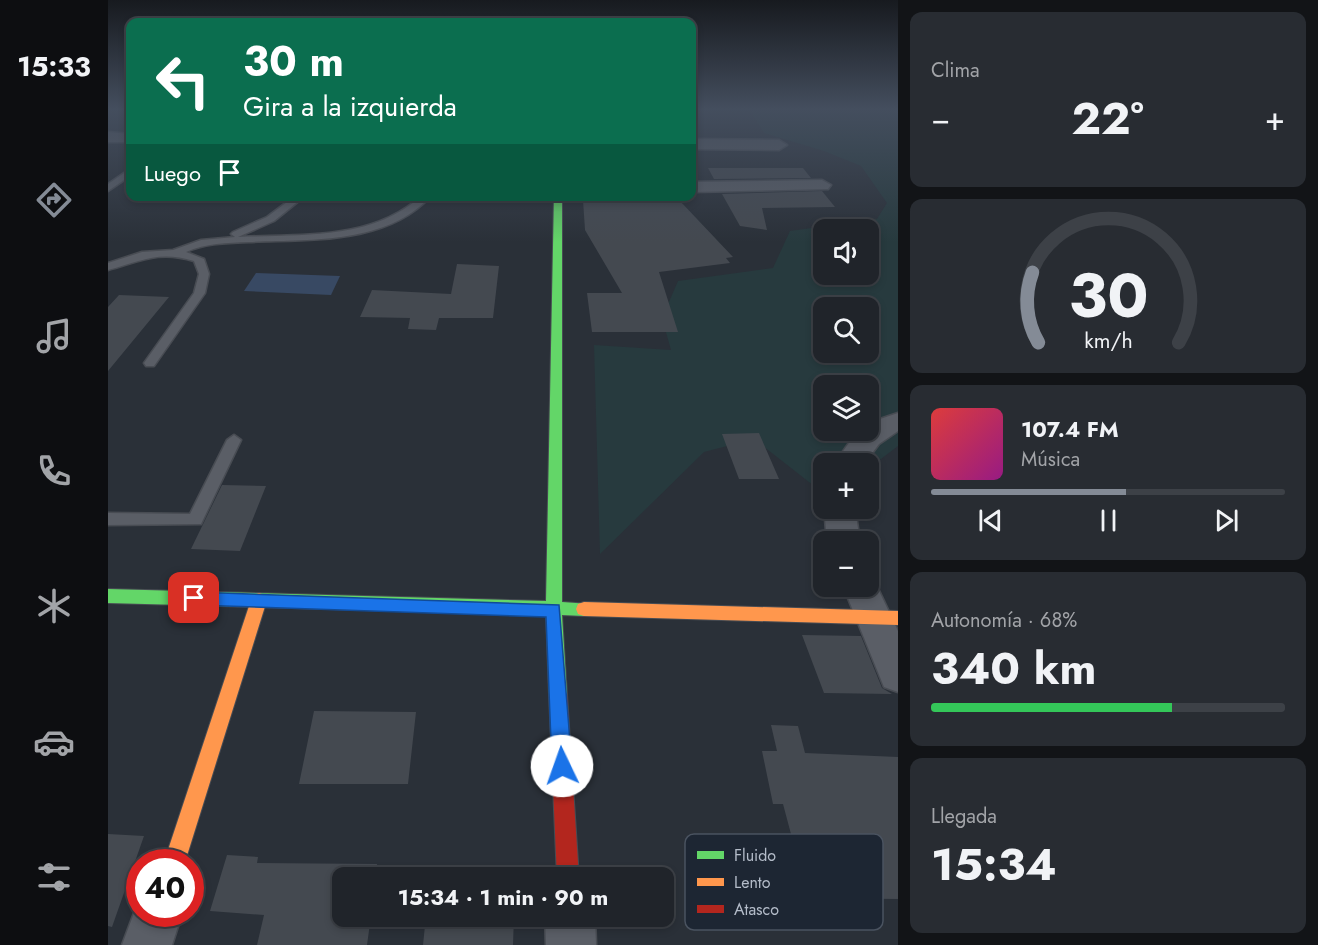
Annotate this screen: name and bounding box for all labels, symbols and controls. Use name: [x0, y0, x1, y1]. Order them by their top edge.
text: 30 m: [243, 31, 344, 92]
icon: left: [144, 42, 222, 120]
text: 15:33: [17, 47, 91, 86]
text: Clima: [931, 56, 980, 85]
text: 22°: [1071, 86, 1144, 151]
text: Gira a la izquierda: [243, 87, 457, 126]
text: −: [931, 95, 950, 142]
text: +: [1265, 95, 1285, 142]
icon: arrive: [213, 156, 246, 189]
text: Luego: [144, 157, 201, 189]
icon: directions: [33, 179, 75, 221]
map controls: [813, 219, 879, 597]
button: sound: [813, 219, 879, 285]
text: 30: [1068, 250, 1148, 340]
button: search: [813, 297, 879, 363]
icon: music: [33, 315, 75, 357]
text: km/h: [1084, 325, 1132, 356]
button: layers: [813, 375, 879, 441]
text: 107.4 FM: [1021, 413, 1119, 445]
text: Música: [1021, 445, 1080, 474]
icon: phone: [33, 450, 75, 492]
button: +: [813, 453, 879, 519]
icon: previous: [974, 504, 1007, 537]
icon: pause: [1092, 504, 1125, 537]
icon: next: [1210, 504, 1243, 537]
button: −: [813, 531, 879, 597]
pin: [168, 572, 219, 623]
icon: arrive: [177, 581, 210, 614]
icon: climate: [33, 585, 75, 627]
text: Autonomía · 68%: [931, 606, 1077, 635]
text: 340 km: [931, 636, 1097, 701]
icon: car: [33, 721, 75, 763]
position arrow: [530, 734, 594, 798]
text: Llegada: [931, 802, 997, 831]
text: 15:34: [931, 832, 1057, 897]
legend: [685, 834, 883, 930]
text: Fluido: [734, 844, 776, 867]
speed limit sign: 40: [126, 849, 204, 927]
icon: filters: [33, 856, 75, 898]
text: Lento: [734, 871, 771, 894]
text: 15:34 · 1 min · 90 m: [398, 881, 608, 913]
text: Atasco: [734, 898, 779, 921]

